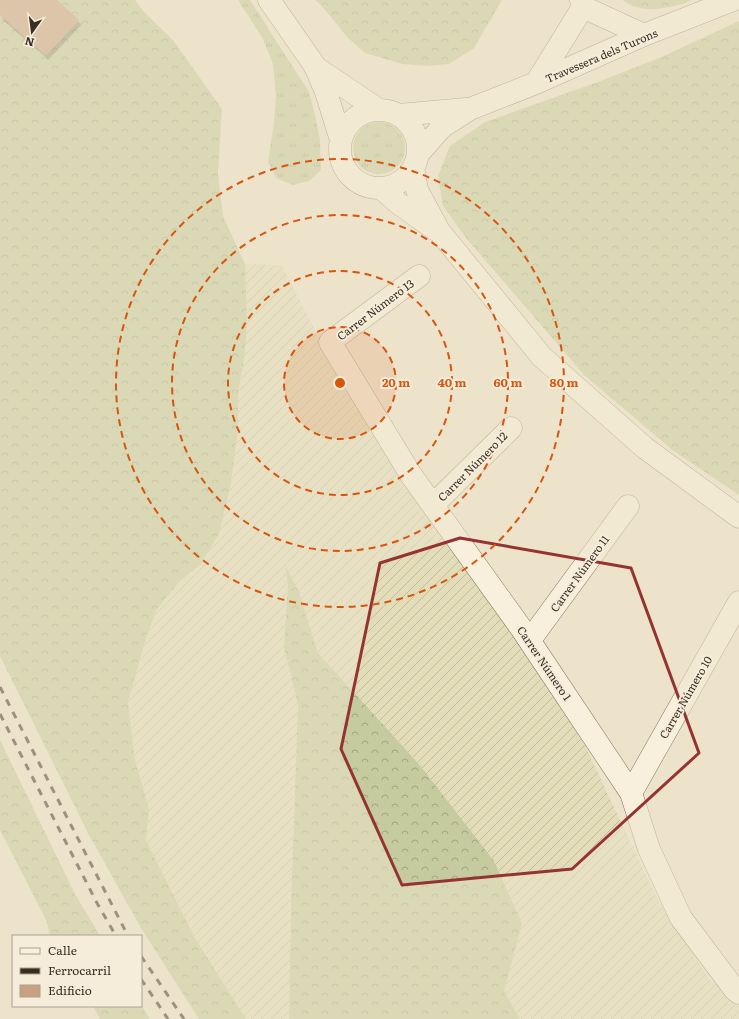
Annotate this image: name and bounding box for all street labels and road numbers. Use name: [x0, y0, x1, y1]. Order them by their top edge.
street label: Travessera dels Turons: [542, 24, 660, 86]
street label: Carrer Número 13: [333, 275, 417, 343]
street label: Carrer Número 12: [434, 427, 511, 504]
street label: Carrer Número 11: [546, 531, 613, 615]
street label: Carrer Número 1: [514, 623, 576, 704]
street label: Carrer Número 10: [655, 653, 715, 741]

